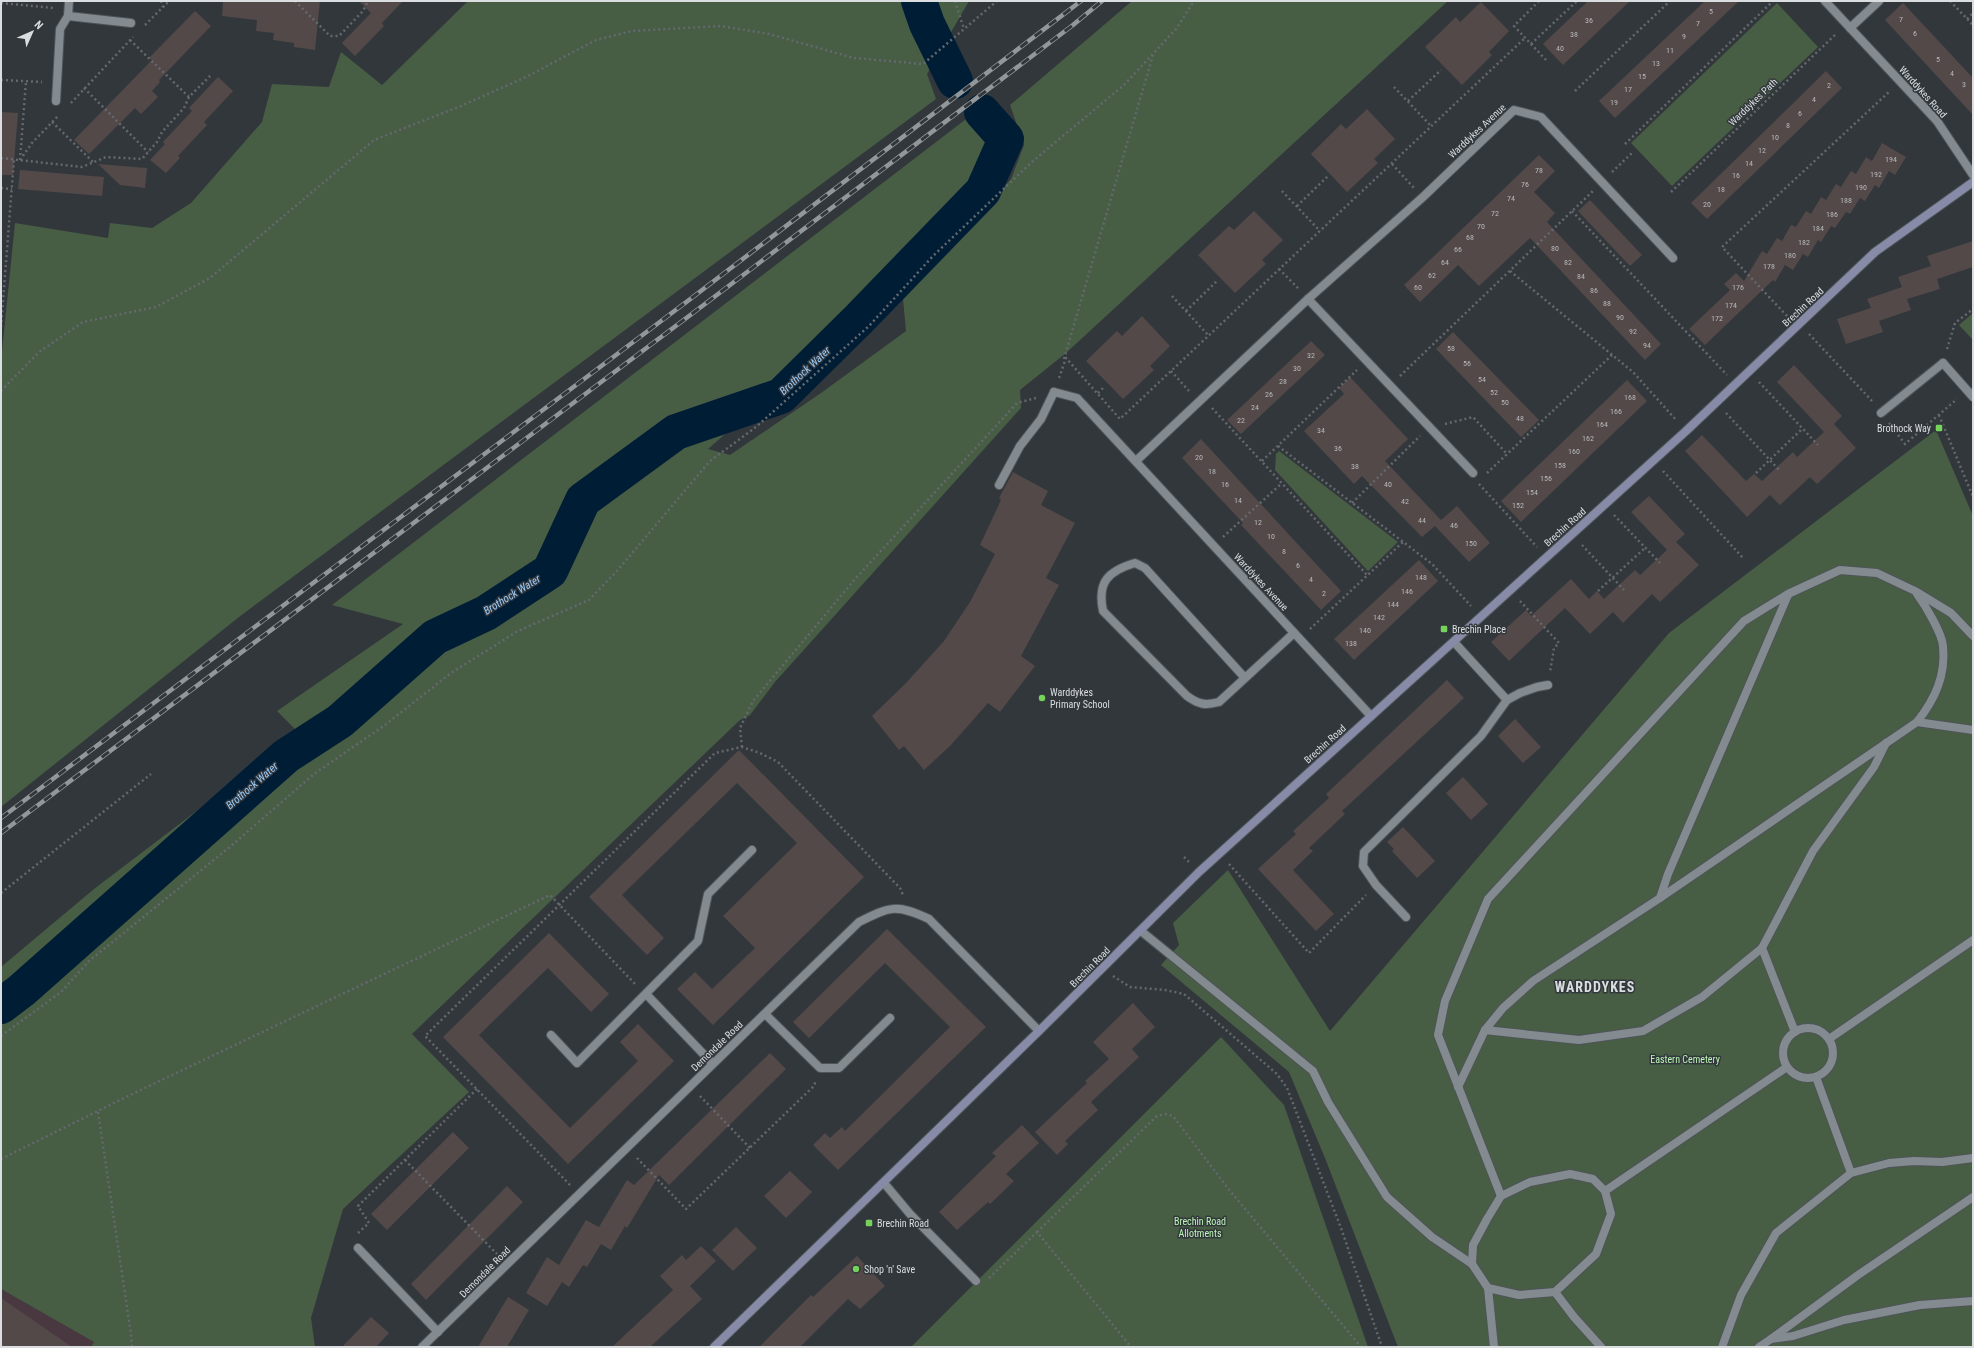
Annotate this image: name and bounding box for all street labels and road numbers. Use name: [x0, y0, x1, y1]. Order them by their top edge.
street label: Warddykes Road: [1897, 64, 1949, 120]
street label: Warddykes Path: [1726, 76, 1780, 128]
street label: Warddykes Avenue: [1446, 102, 1508, 160]
street label: Brechin Road: [1780, 285, 1826, 329]
street label: Brechin Road: [1542, 505, 1588, 549]
street label: Warddykes Avenue: [1232, 551, 1290, 613]
street label: Brechin Road: [1302, 722, 1348, 766]
street label: Brechin Road: [1068, 945, 1112, 989]
street label: Demondale Road: [689, 1019, 745, 1073]
street label: Demondale Road: [457, 1244, 513, 1300]

